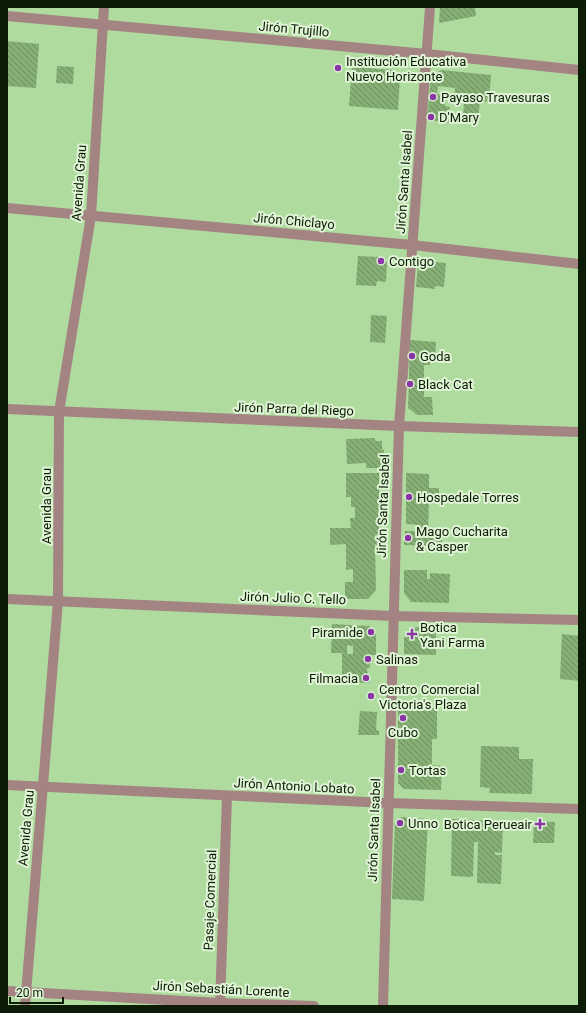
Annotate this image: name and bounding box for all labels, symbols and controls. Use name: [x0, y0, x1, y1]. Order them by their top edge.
street label: Jirón Trujillo: [258, 18, 330, 40]
place label: Institución Educativa Nuevo Horizonte: [346, 54, 466, 84]
marker: Institución Educativa Nuevo Horizonte: [333, 63, 343, 73]
place label: Payaso Travesuras: [441, 90, 550, 105]
marker: Payaso Travesuras: [428, 92, 438, 102]
place label: D'Mary: [439, 110, 479, 125]
marker: D'Mary: [426, 112, 436, 122]
street label: Jirón Santa Isabel: [393, 130, 415, 234]
street label: Avenida Grau: [69, 144, 89, 222]
street label: Jirón Chiclayo: [253, 210, 335, 232]
place label: Contigo: [389, 254, 434, 269]
marker: Contigo: [376, 256, 386, 266]
place label: Goda: [420, 349, 451, 364]
marker: Goda: [407, 351, 417, 361]
place label: Black Cat: [418, 377, 473, 392]
marker: Black Cat: [405, 379, 415, 389]
street label: Jirón Parra del Riego: [234, 399, 354, 419]
street label: Jirón Santa Isabel: [374, 454, 392, 558]
street label: Avenida Grau: [39, 468, 54, 544]
place label: Hospedale Torres: [417, 490, 519, 505]
marker: Hospedale Torres: [404, 492, 414, 502]
place label: Mago Cucharita & Casper: [416, 524, 508, 554]
marker: Mago Cucharita & Casper: [403, 533, 413, 543]
street label: Jirón Julio C. Tello: [240, 589, 346, 607]
place label: Botica Yani Farma: [420, 620, 485, 650]
place label: Piramide: [312, 625, 363, 640]
marker: Piramide: [366, 627, 376, 637]
marker: Botica Yani Farma: [407, 629, 417, 639]
place label: Salinas: [376, 652, 418, 667]
marker: Salinas: [363, 654, 373, 664]
place label: Filmacia: [309, 671, 358, 686]
marker: Filmacia: [361, 673, 371, 683]
place label: Centro Comercial Victoria's Plaza: [379, 682, 479, 712]
marker: Centro Comercial Victoria's Plaza: [366, 691, 376, 701]
marker: Cubo: [398, 713, 408, 723]
place label: Cubo: [388, 725, 418, 740]
place label: Tortas: [409, 763, 447, 778]
marker: Tortas: [396, 765, 406, 775]
street label: Jirón Antonio Lobato: [233, 775, 355, 797]
street label: Jirón Santa Isabel: [365, 778, 383, 882]
street label: Avenida Grau: [15, 789, 37, 867]
place label: Unno: [408, 816, 438, 831]
place label: Botica Perueair: [444, 817, 533, 832]
marker: Unno: [395, 818, 405, 828]
marker: Botica Perueair: [535, 819, 545, 829]
street label: Pasaje Comercial: [201, 849, 219, 951]
street label: Jirón Sebastián Lorente: [152, 978, 290, 1000]
scale bar: [10, 979, 63, 1005]
text: 20 m: [16, 986, 43, 1000]

